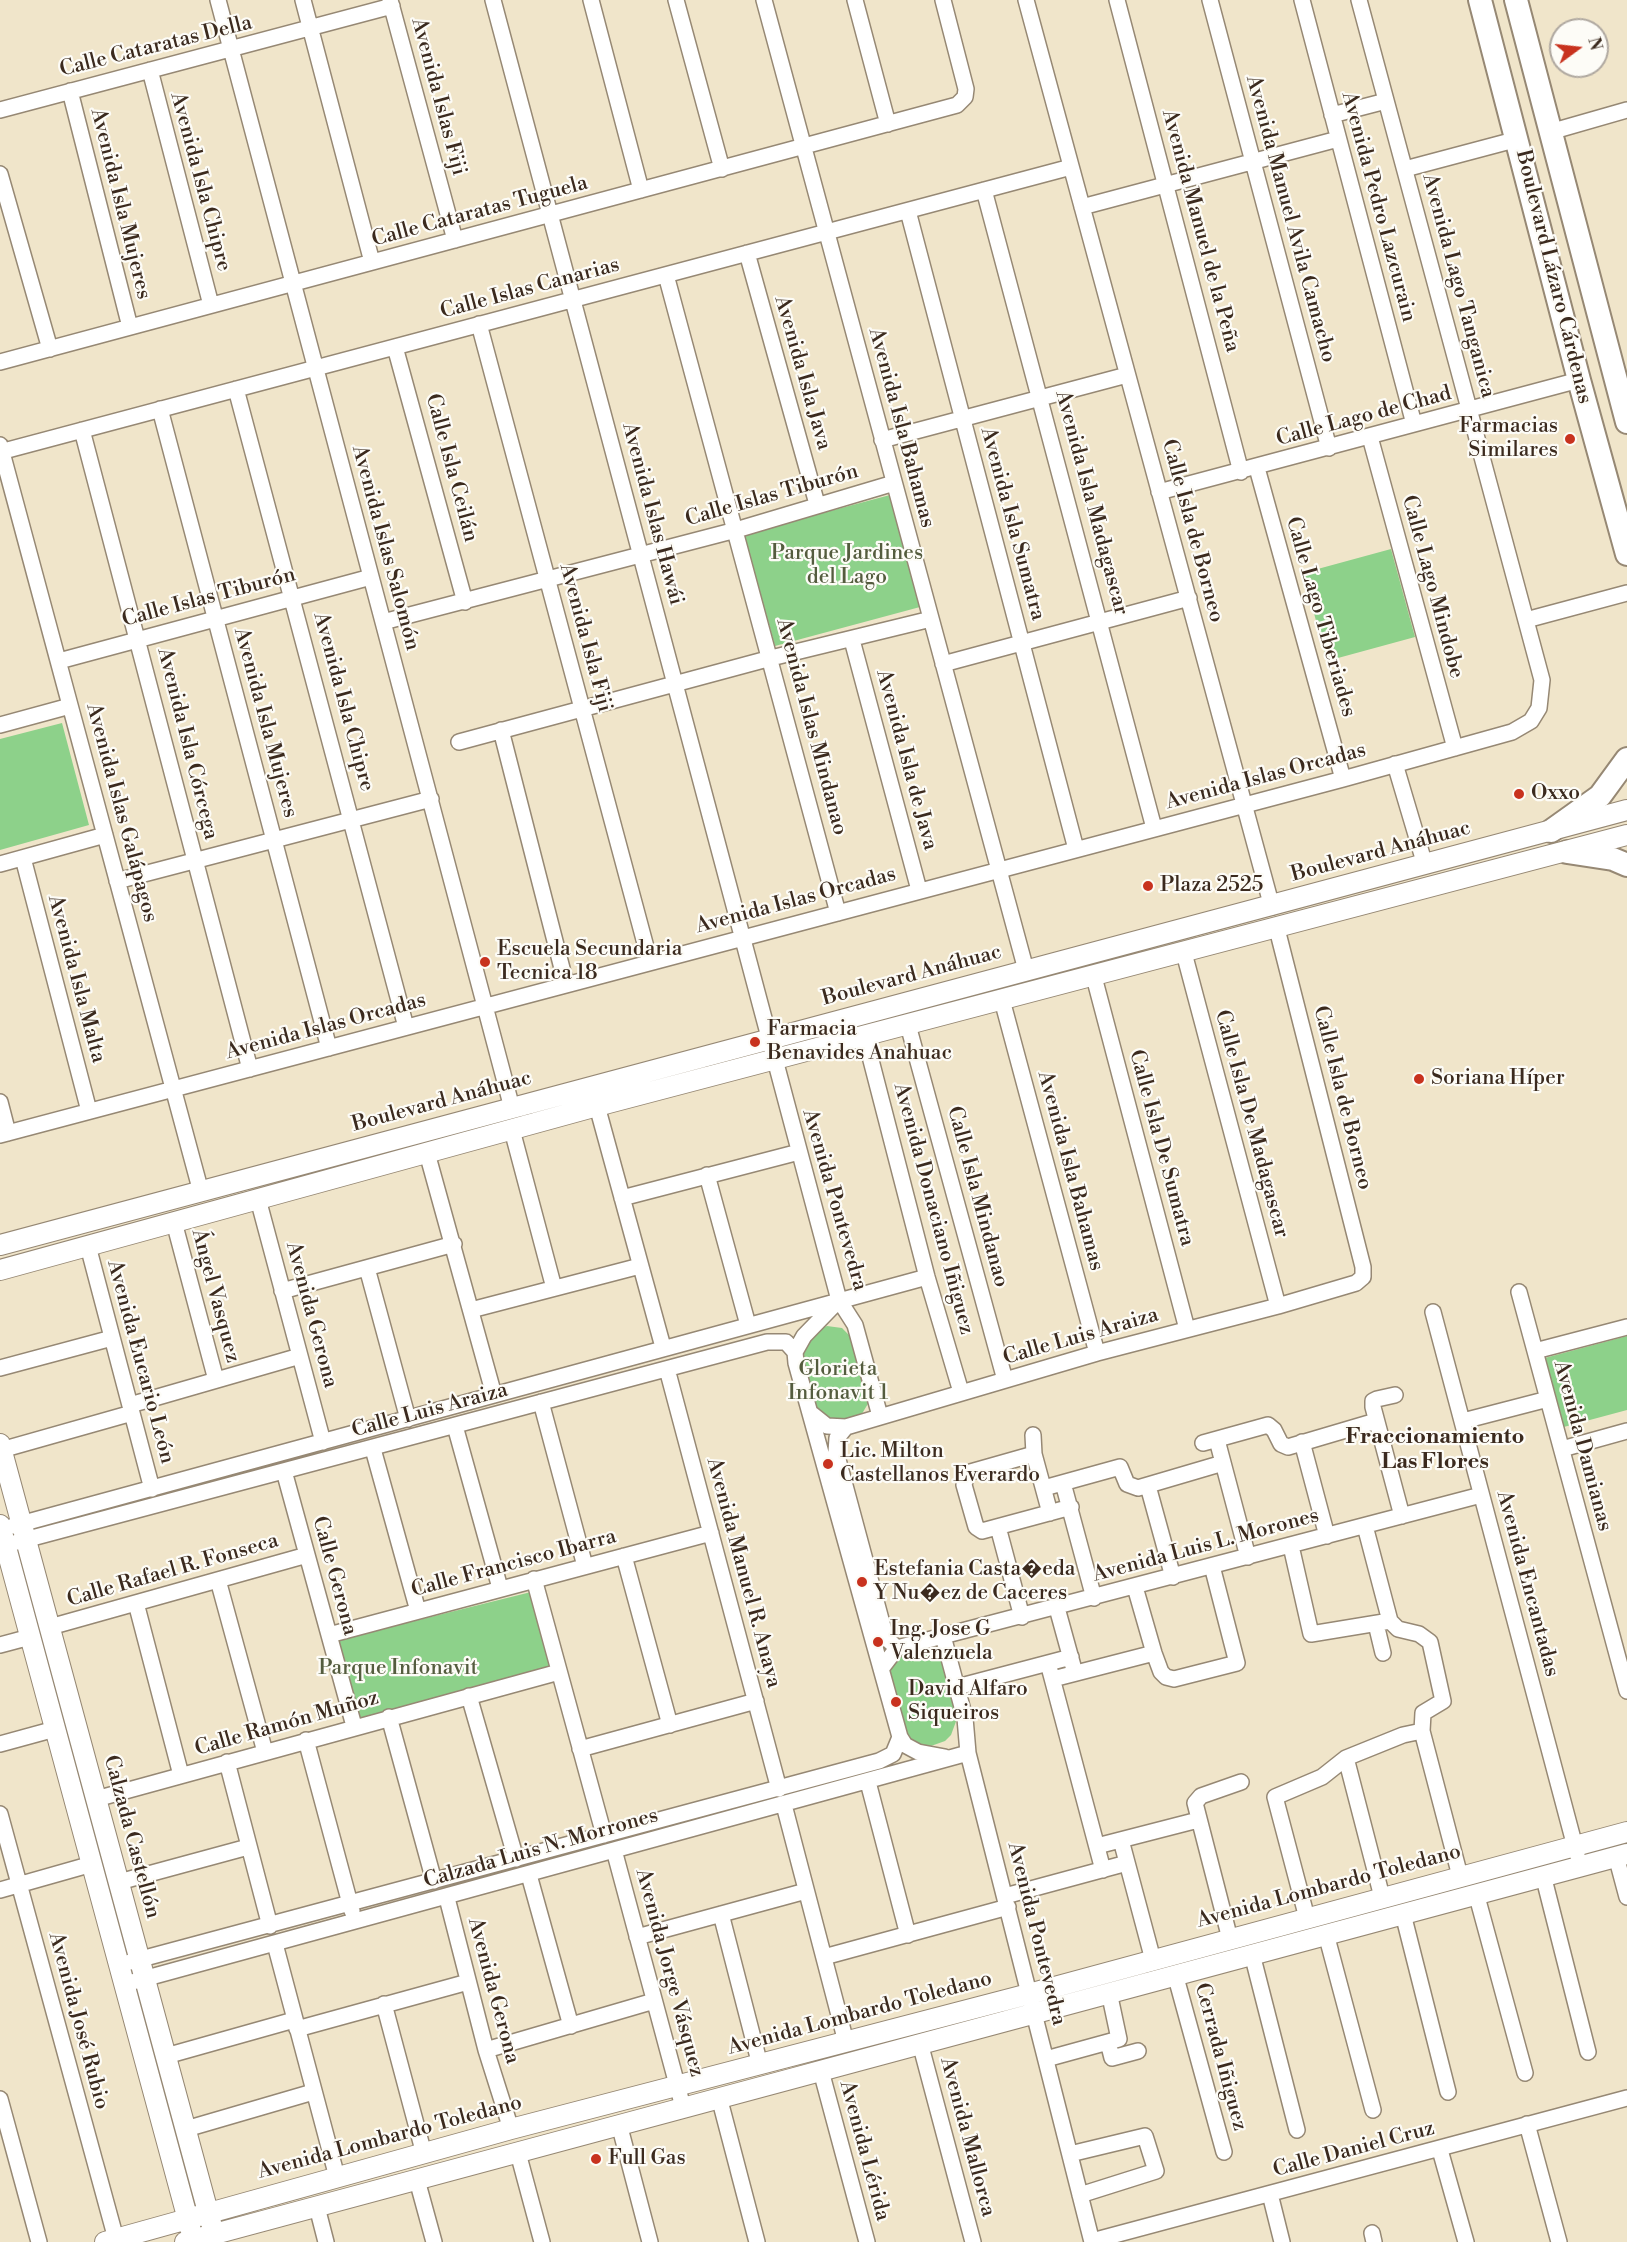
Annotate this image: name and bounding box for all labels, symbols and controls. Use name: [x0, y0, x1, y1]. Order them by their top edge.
street label: Calle Cataratas Della: [57, 11, 255, 83]
street label: Avenida Islas Fiji: [405, 16, 471, 178]
north arrow: [1549, 18, 1609, 78]
text: N: [1583, 35, 1606, 53]
street label: Avenida Manuel Avila Camacho: [1240, 73, 1340, 365]
street label: Avenida Pedro Lazcurain: [1335, 89, 1421, 325]
street label: Avenida Isla Chipre: [164, 90, 236, 274]
street label: Avenida Isla Mujeres: [84, 106, 156, 302]
street label: Avenida Manuel de la Peña: [1155, 107, 1245, 355]
street label: Boulevard Lázaro Cárdenas: [1509, 148, 1597, 406]
street label: Calle Cataratas Tuguela: [369, 171, 591, 253]
street label: Avenida Lago Tanganica: [1416, 171, 1500, 401]
street label: Calle Islas Canarias: [438, 253, 622, 325]
street label: Avenida Isla Java: [768, 293, 836, 453]
street label: Avenida Isla Bahamas: [862, 325, 940, 531]
street label: Calle Lago de Chad: [1274, 381, 1454, 453]
street label: Avenida Isla Madagascar: [1049, 388, 1133, 618]
street label: Calle Isla Ceilán: [419, 391, 483, 545]
place label: Farmacias Similares: [1459, 414, 1558, 464]
street label: Avenida Islas Hawái: [616, 420, 688, 608]
street label: Avenida Isla Sumatra: [974, 425, 1050, 623]
marker: Farmacias Similares: [1563, 432, 1577, 446]
street label: Calle Isla de Borneo: [1155, 437, 1229, 625]
street label: Avenida Islas Salomón: [345, 443, 425, 653]
street label: Calle Islas Tiburón: [683, 459, 861, 533]
street label: Calle Lago Mindobe: [1395, 493, 1469, 681]
street label: Calle Lago Tiberiades: [1279, 514, 1361, 720]
park label: Parque Jardines del Lago: [771, 541, 923, 591]
street label: Avenida Isla Fiji: [553, 561, 617, 715]
street label: Calle Islas Tiburón: [119, 563, 299, 633]
street label: Avenida Isla Chipre: [307, 610, 379, 794]
street label: Avenida Islas Mindanao: [770, 616, 852, 838]
street label: Avenida Isla Mujeres: [228, 625, 302, 821]
street label: Avenida Isla Córcega: [151, 646, 223, 842]
street label: Avenida Isla de Java: [870, 667, 942, 853]
street label: Avenida Islas Galápagos: [80, 701, 162, 925]
street label: Avenida Islas Orcadas: [1163, 738, 1369, 816]
place label: Oxxo: [1531, 781, 1580, 807]
marker: Oxxo: [1512, 787, 1526, 801]
street label: Boulevard Anáhuac: [1289, 816, 1473, 888]
street label: Avenida Islas Orcadas: [693, 862, 899, 940]
place label: Plaza 2525: [1160, 873, 1263, 899]
marker: Plaza 2525: [1141, 879, 1155, 893]
street label: Avenida Isla Malta: [41, 892, 111, 1066]
place label: Escuela Secundaria Tecnica 18: [497, 937, 682, 987]
street label: Boulevard Anáhuac: [820, 940, 1004, 1012]
marker: Escuela Secundaria Tecnica 18: [478, 955, 492, 969]
street label: Avenida Islas Orcadas: [223, 988, 429, 1066]
street label: Calle Isla de Borneo: [1307, 1004, 1377, 1192]
street label: Calle Isla De Madagascar: [1208, 1007, 1294, 1241]
place label: Farmacia Benavides Anahuac: [767, 1017, 952, 1067]
marker: Farmacia Benavides Anahuac: [748, 1035, 762, 1049]
street label: Calle Isla De Sumatra: [1123, 1047, 1199, 1249]
street label: Boulevard Anáhuac: [350, 1066, 534, 1138]
place label: Soriana Híper: [1431, 1066, 1565, 1092]
street label: Avenida Isla Bahamas: [1031, 1068, 1109, 1274]
marker: Soriana Híper: [1412, 1072, 1426, 1086]
street label: Avenida Donaciano Iñiguez: [887, 1080, 979, 1338]
street label: Calle Isla Mindanao: [941, 1104, 1013, 1290]
street label: Avenida Pontevedra: [796, 1106, 872, 1294]
street label: Ángel Vasquez: [185, 1226, 245, 1366]
street label: Avenida Gerona: [279, 1239, 343, 1391]
street label: Avenida Eucario León: [101, 1258, 179, 1466]
street label: Calle Luis Araiza: [1000, 1303, 1162, 1371]
park label: Glorieta Infonavit 1: [788, 1357, 888, 1407]
street label: Avenida Damianas: [1547, 1358, 1617, 1534]
street label: Calle Luis Araiza: [349, 1378, 511, 1444]
district label: Fraccionamiento Las Flores: [1345, 1425, 1525, 1476]
place label: Lic. Milton Castellanos Everardo: [840, 1439, 1040, 1489]
street label: Avenida Manuel R. Anaya: [700, 1455, 786, 1691]
marker: Lic. Milton Castellanos Everardo: [821, 1457, 835, 1471]
street label: Avenida Encantadas: [1490, 1488, 1564, 1680]
street label: Avenida Luis L. Morones: [1090, 1504, 1322, 1588]
street label: Calle Gerona: [306, 1514, 362, 1638]
street label: Calle Francisco Ibarra: [409, 1524, 619, 1604]
street label: Calle Rafael R. Fonseca: [64, 1529, 282, 1613]
place label: Estefania Casta�eda Y Nu�ez de Caceres: [874, 1557, 1075, 1607]
marker: Estefania Casta�eda Y Nu�ez de Caceres: [855, 1575, 869, 1589]
place label: Ing. Jose G Valenzuela: [890, 1617, 993, 1667]
marker: Ing. Jose G Valenzuela: [871, 1635, 885, 1649]
park label: Parque Infonavit: [318, 1656, 478, 1682]
place label: David Alfaro Siqueiros: [908, 1677, 1028, 1727]
street label: Calle Ramón Muñoz: [192, 1686, 382, 1762]
marker: David Alfaro Siqueiros: [889, 1695, 903, 1709]
street label: Calzada Castellón: [97, 1753, 165, 1921]
street label: Calzada Luis N. Morrones: [421, 1803, 661, 1895]
street label: Avenida Pontevedra: [1001, 1840, 1071, 2028]
street label: Avenida Lombardo Toledano: [1194, 1840, 1464, 1934]
street label: Avenida Jorge Vásquez: [629, 1866, 709, 2080]
street label: Avenida Gerona: [461, 1915, 525, 2067]
street label: Avenida José Rubio: [42, 1930, 114, 2112]
street label: Avenida Lombardo Toledano: [725, 1967, 995, 2061]
street label: Cerrada Iñiguez: [1188, 1980, 1252, 2134]
street label: Avenida Mallorca: [934, 2055, 1000, 2219]
street label: Avenida Lérida: [833, 2078, 895, 2224]
street label: Avenida Lombardo Toledano: [255, 2091, 525, 2185]
street label: Calle Daniel Cruz: [1271, 2116, 1437, 2184]
place label: Full Gas: [608, 2146, 686, 2172]
marker: Full Gas: [589, 2152, 603, 2166]

